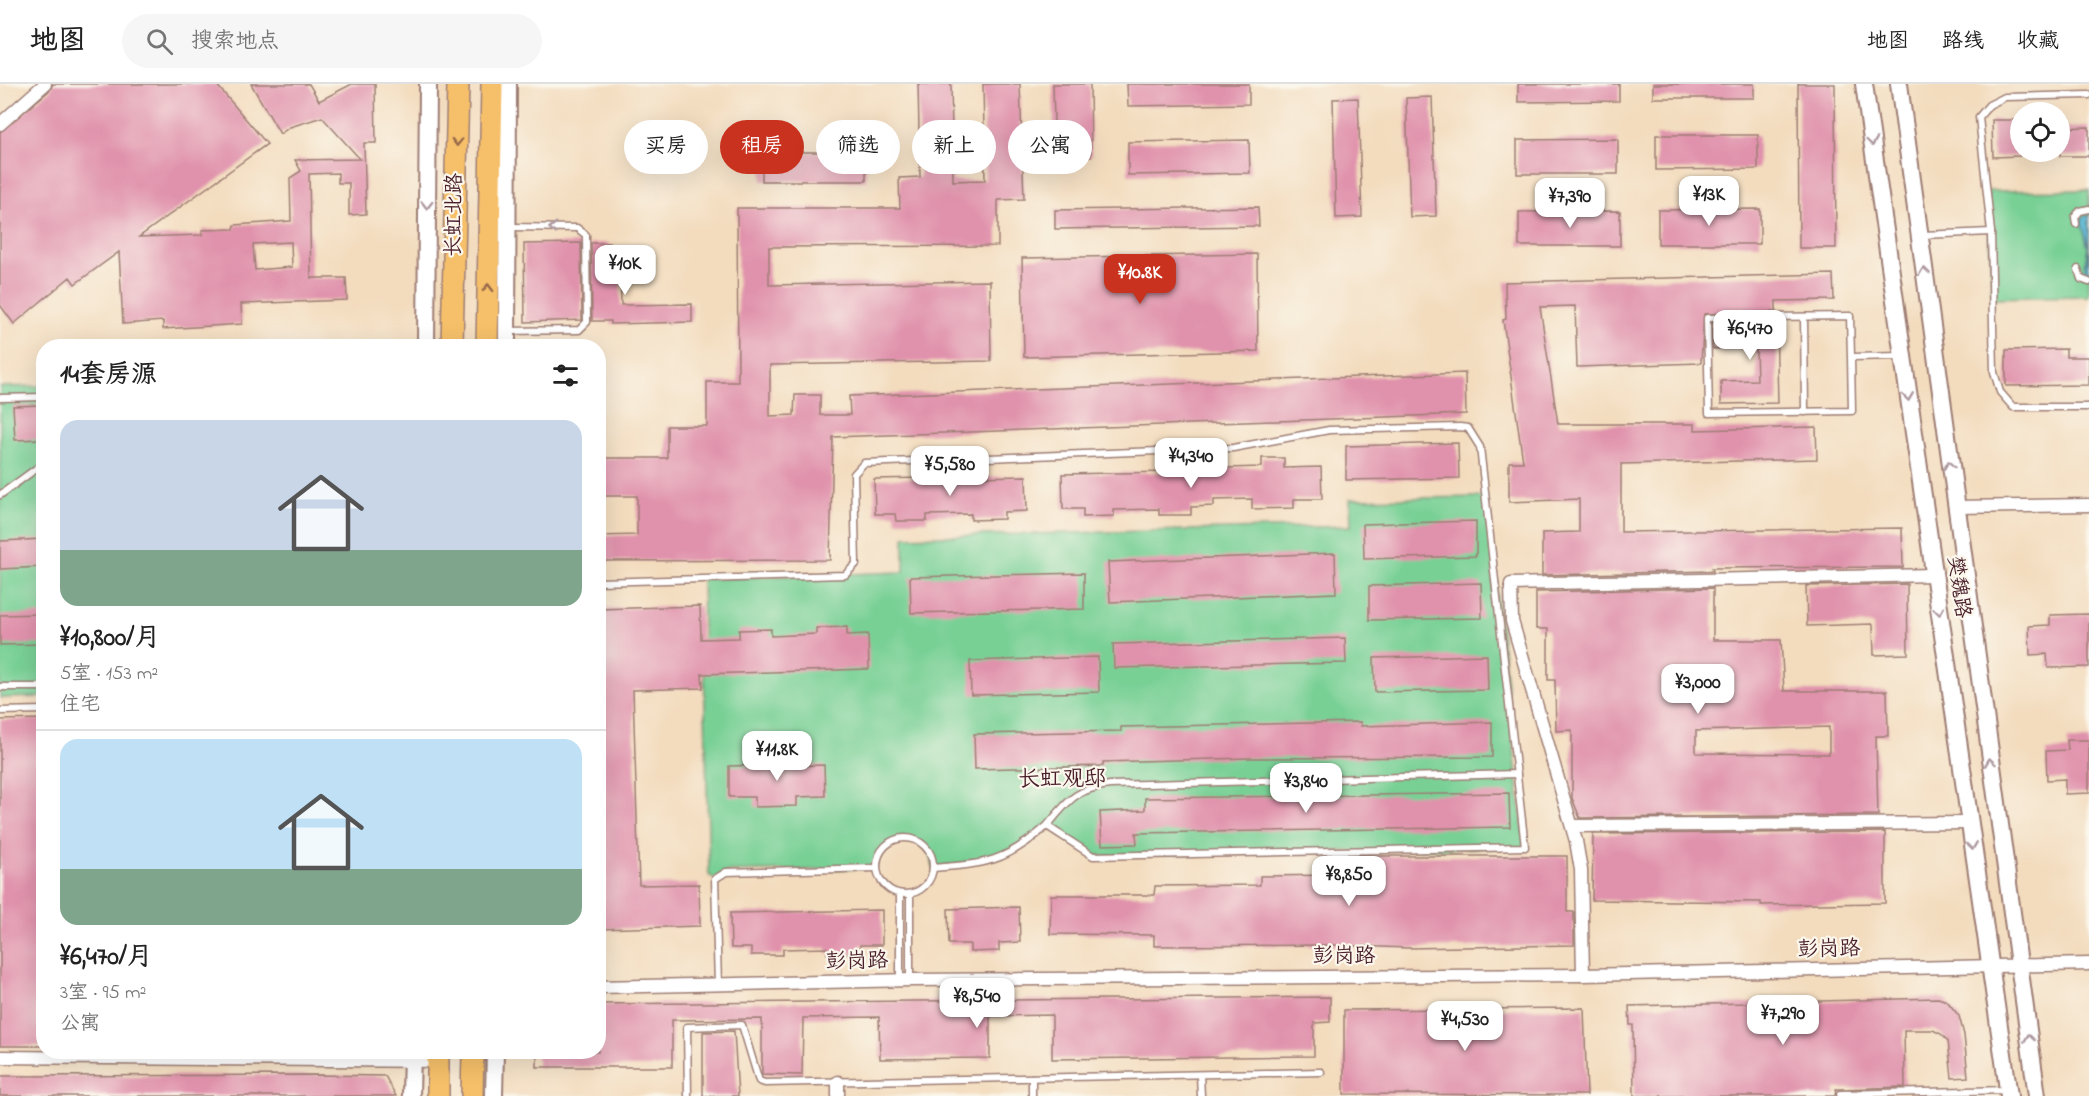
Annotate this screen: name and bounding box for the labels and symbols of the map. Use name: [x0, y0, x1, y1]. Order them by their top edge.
one-way arrow: [1866, 137, 1878, 147]
one-way arrow: [450, 138, 463, 147]
street label: 长虹北路: [439, 173, 471, 257]
pin: ¥13K: [1673, 176, 1745, 227]
pin: ¥7,390: [1521, 178, 1619, 229]
one-way arrow: [421, 201, 433, 210]
one-way arrow: [549, 221, 558, 234]
pin: ¥10K: [589, 245, 661, 296]
pin: ¥10.8K: [1091, 254, 1189, 305]
one-way arrow: [1918, 267, 1930, 276]
one-way arrow: [482, 284, 494, 293]
pin: ¥6,470: [1701, 310, 1799, 361]
one-way arrow: [1902, 393, 1914, 402]
pin: ¥4,340: [1142, 438, 1240, 489]
pin: ¥5,580: [901, 446, 999, 497]
one-way arrow: [1944, 460, 1956, 469]
street label: 樊魏路: [1939, 554, 1977, 620]
one-way arrow: [1932, 607, 1944, 616]
pin: ¥3,000: [1649, 664, 1747, 715]
pin: ¥11.8K: [728, 731, 826, 782]
one-way arrow: [1985, 757, 1997, 766]
pin: ¥3,840: [1257, 763, 1355, 814]
district label: 长虹观邸: [1018, 764, 1106, 796]
one-way arrow: [1966, 841, 1978, 850]
pin: ¥8,850: [1300, 856, 1398, 907]
street label: 彭岗路: [1797, 934, 1861, 966]
street label: 彭岗路: [1313, 942, 1376, 972]
street label: 彭岗路: [825, 946, 889, 978]
pin: ¥8,540: [928, 978, 1026, 1029]
pin: ¥7,290: [1734, 995, 1832, 1046]
pin: ¥4,530: [1416, 1001, 1514, 1052]
one-way arrow: [2023, 1034, 2035, 1043]

